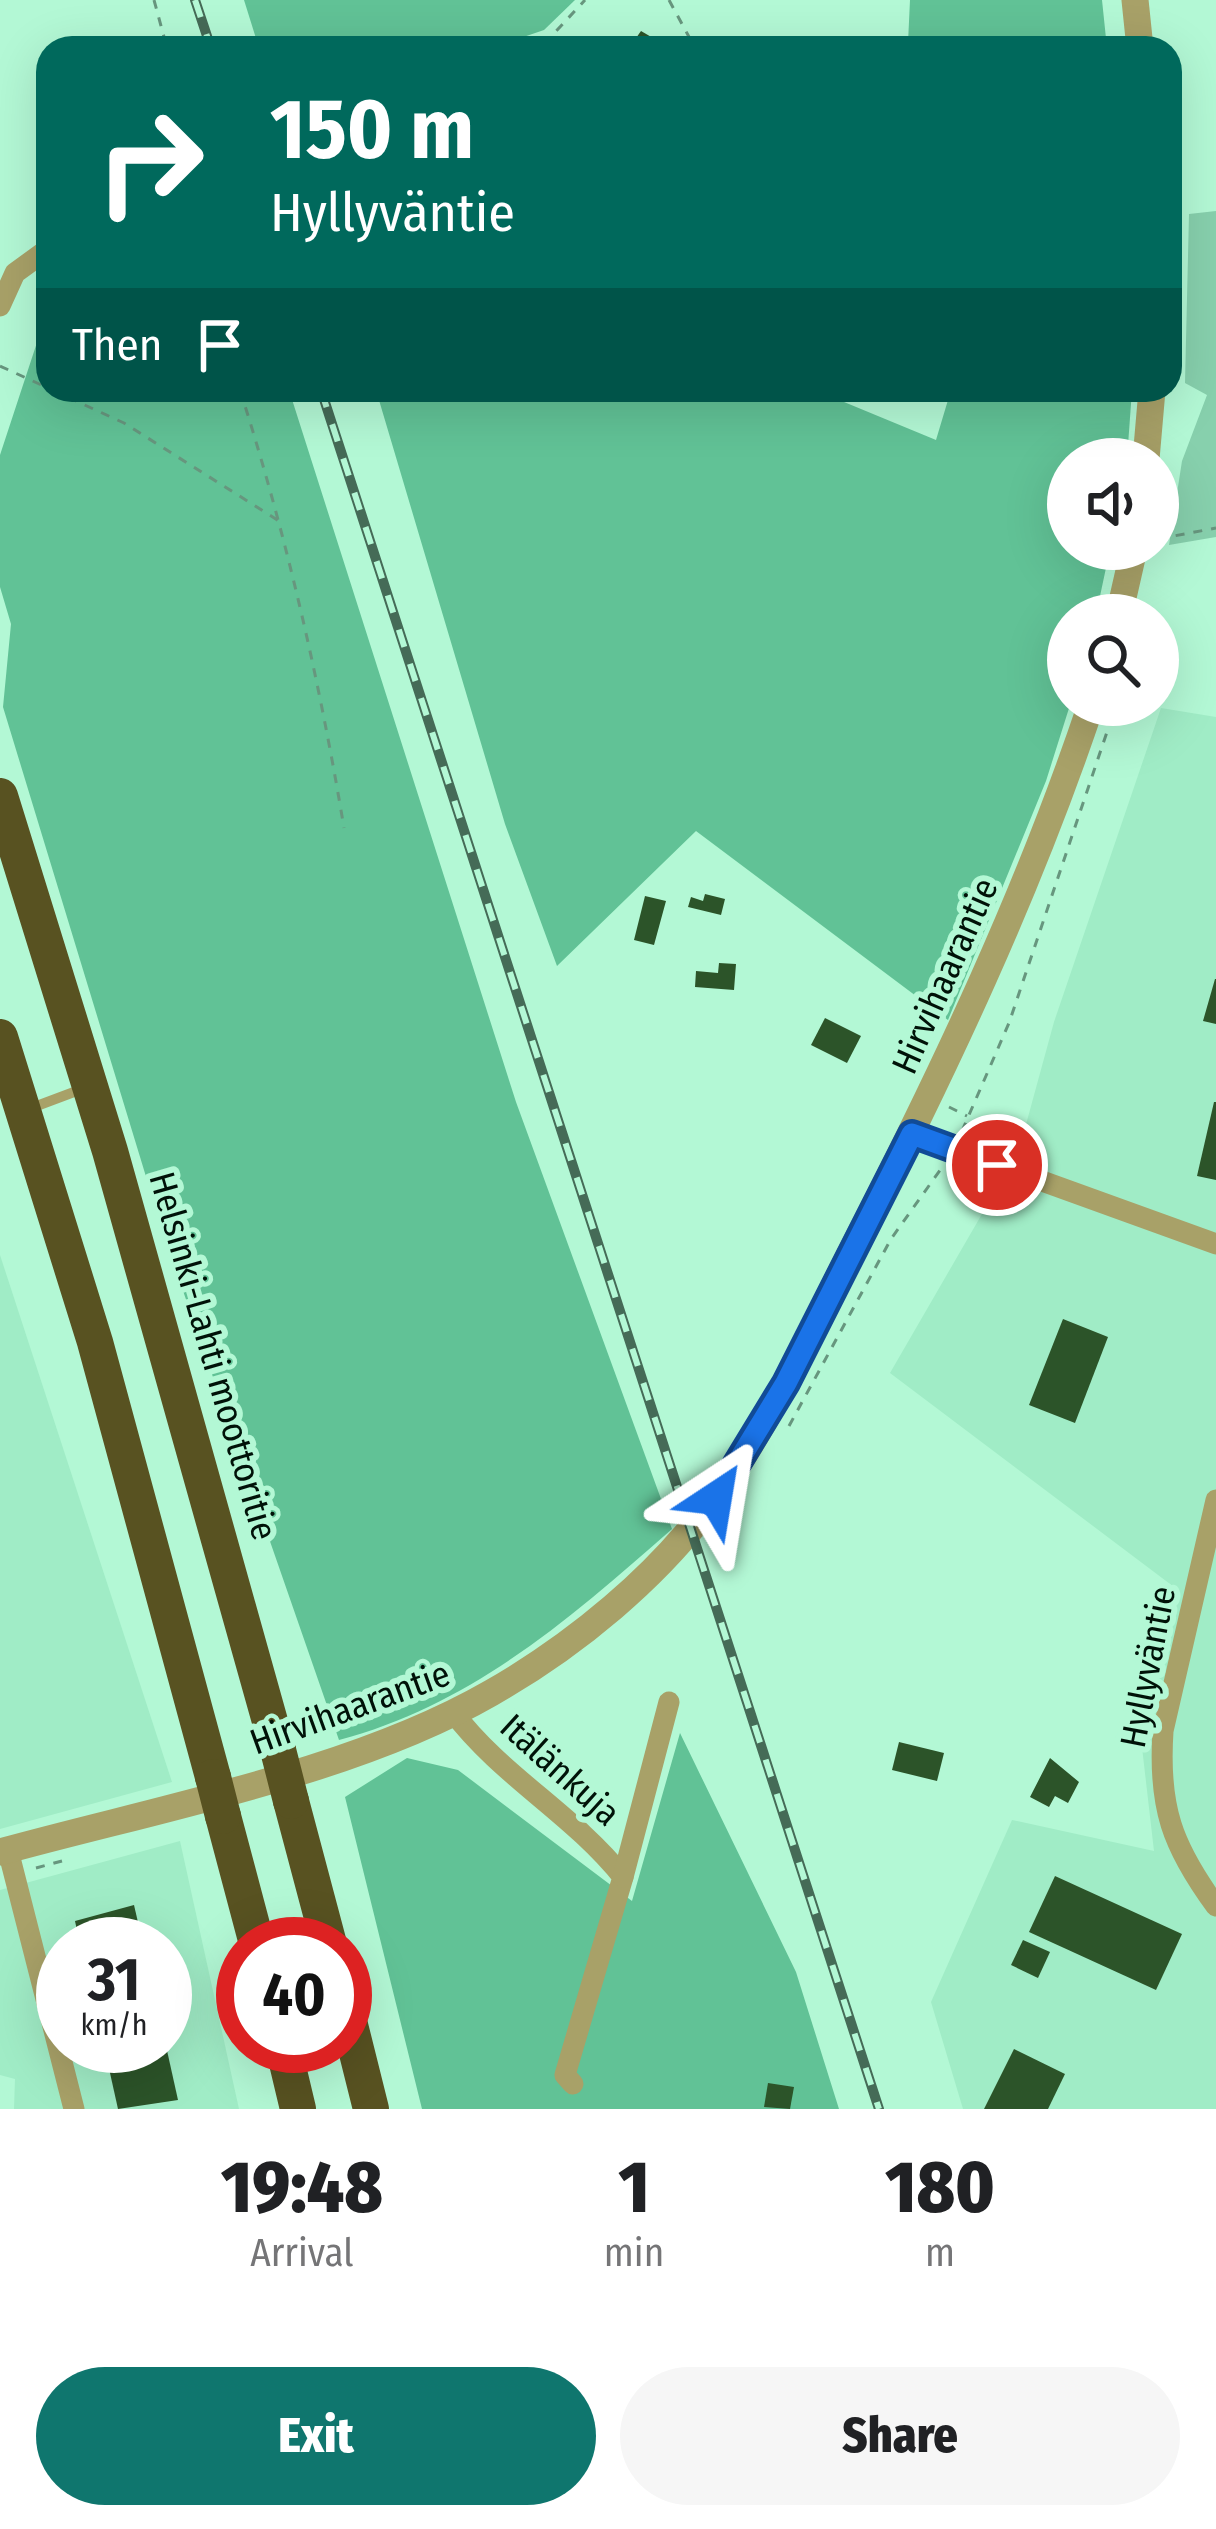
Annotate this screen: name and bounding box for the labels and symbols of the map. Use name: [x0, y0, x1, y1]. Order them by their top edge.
street label: Hirvihaarantie: [882, 871, 1008, 1081]
pin: [946, 1114, 1048, 1216]
street label: Helsinki-Lahti moottoritie: [139, 1167, 287, 1545]
position arrow: [653, 1435, 779, 1561]
street label: Hyllyväntie: [1111, 1583, 1185, 1751]
street label: Hirvihaarantie: [244, 1652, 456, 1764]
street label: Itälänkuja: [491, 1705, 629, 1835]
speed limit sign: 40: [216, 1917, 372, 2073]

